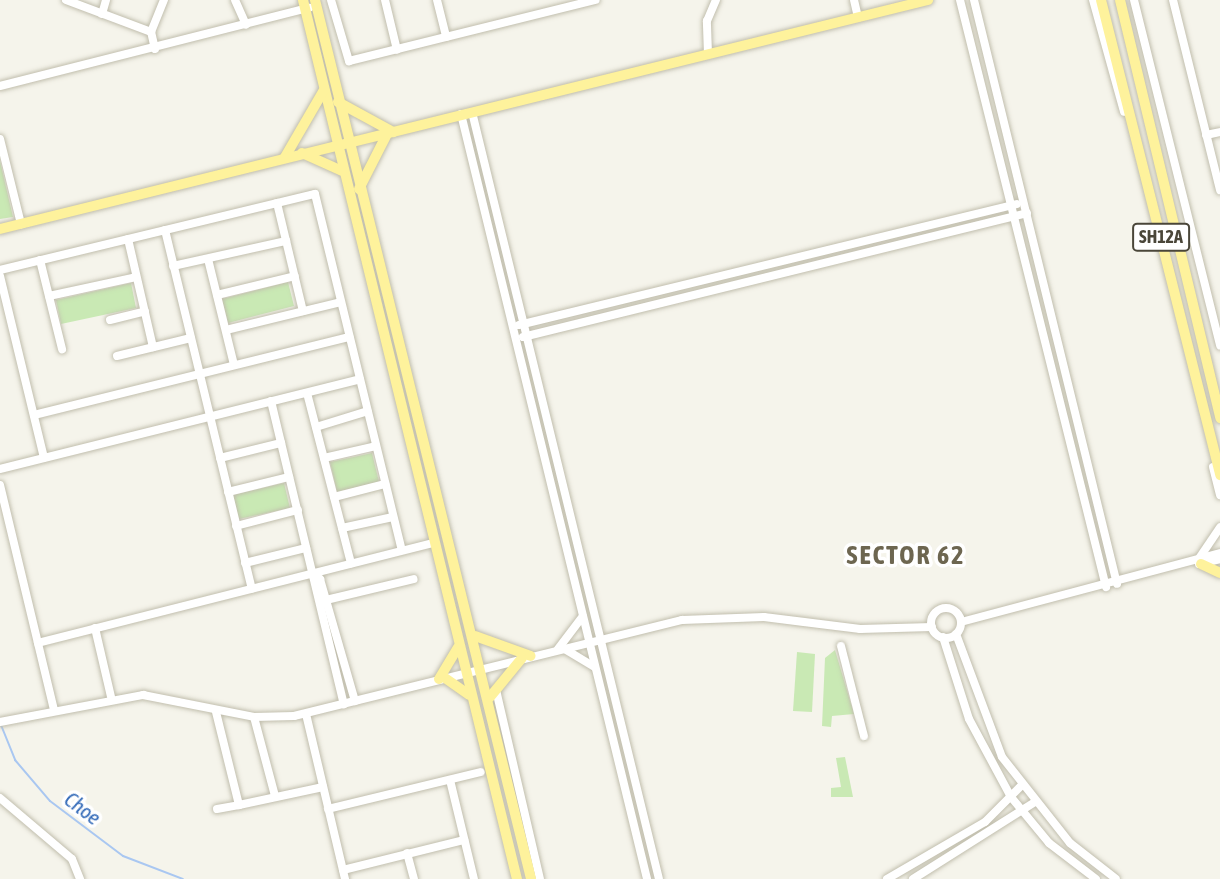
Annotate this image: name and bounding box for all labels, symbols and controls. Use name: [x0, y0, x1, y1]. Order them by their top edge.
road number: SH12A: [1131, 222, 1191, 251]
district label: SECTOR 62: [848, 540, 964, 572]
water label: Choe: [60, 786, 106, 830]

